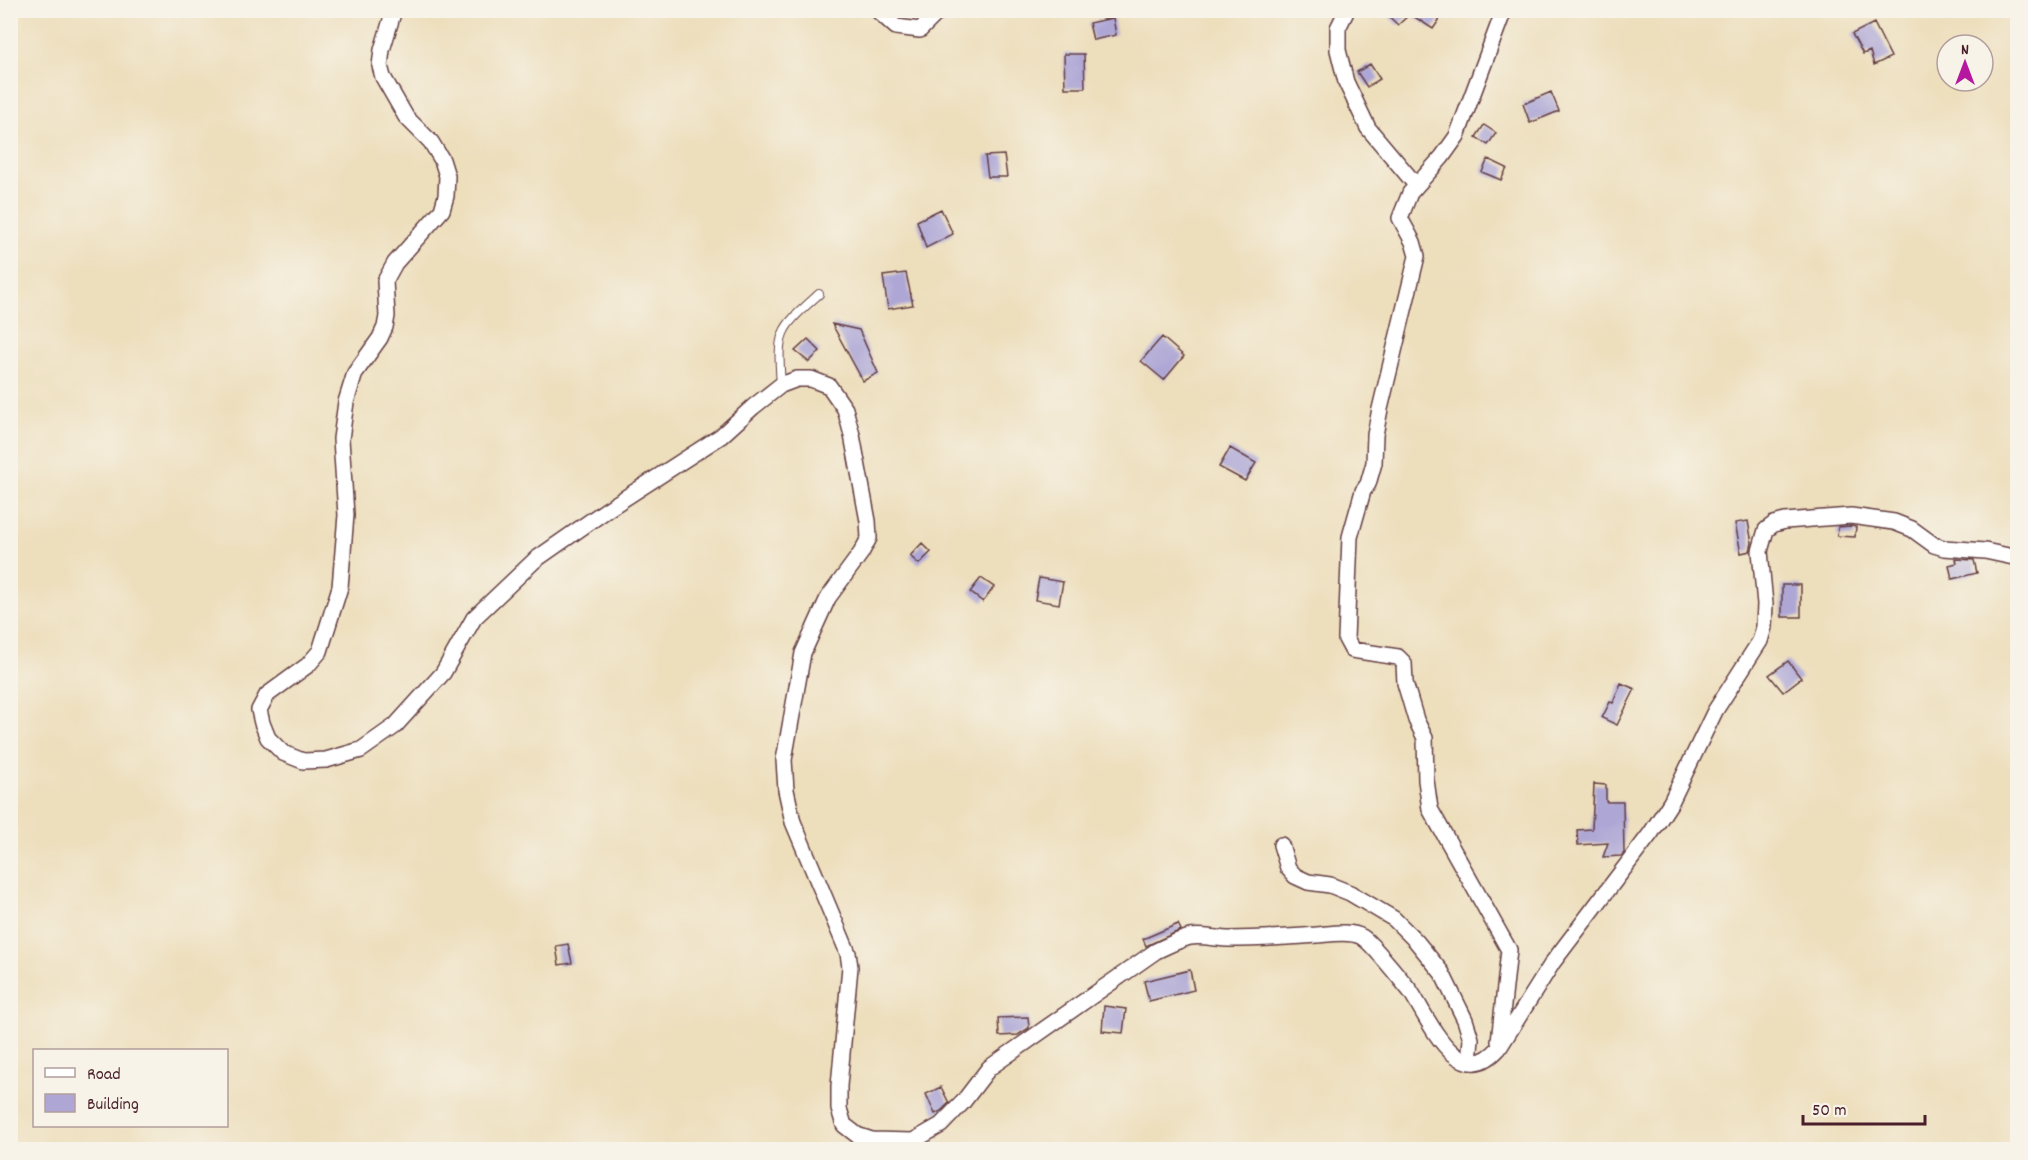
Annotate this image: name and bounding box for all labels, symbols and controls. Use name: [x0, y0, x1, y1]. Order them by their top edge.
north arrow: [1935, 33, 1995, 93]
text: N: [1961, 39, 1969, 62]
legend: [33, 1049, 228, 1127]
text: Road: [87, 1063, 121, 1088]
scale bar: [1803, 1088, 1924, 1126]
text: Building: [87, 1093, 139, 1118]
text: 50 m: [1812, 1099, 1847, 1124]

